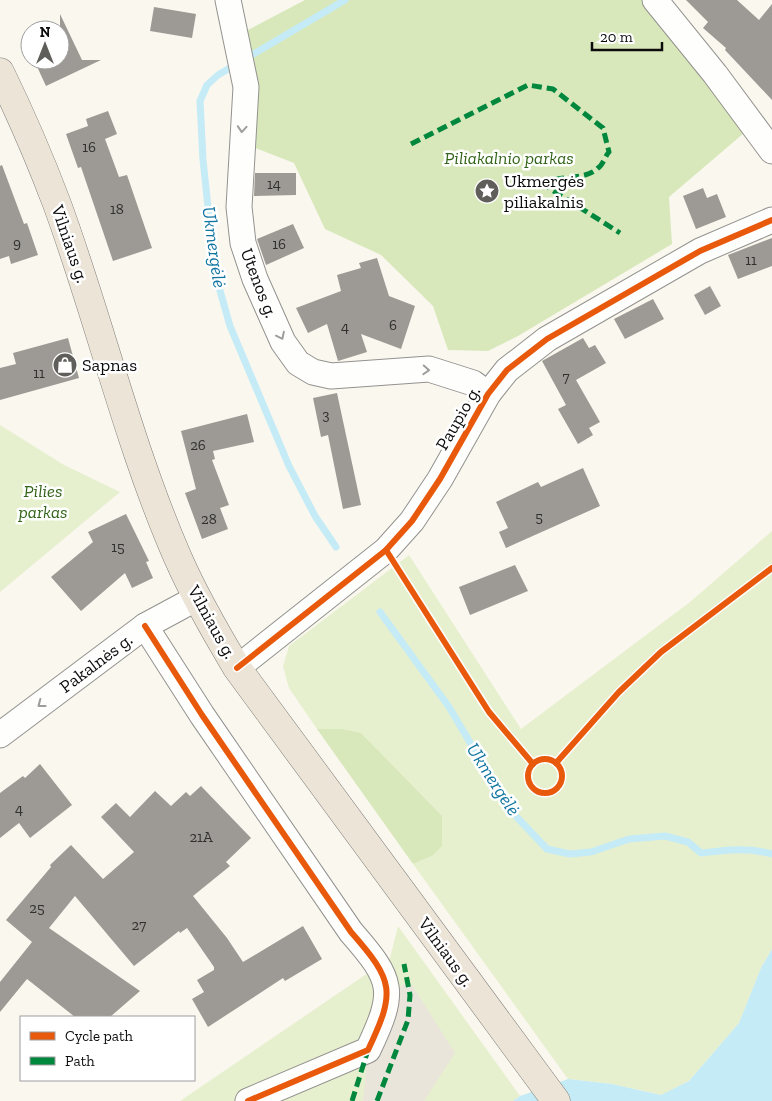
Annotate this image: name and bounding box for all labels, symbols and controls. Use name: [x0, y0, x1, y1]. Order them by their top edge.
north arrow: [20, 20, 70, 70]
scale bar: [592, 20, 662, 52]
text: N: [40, 24, 51, 41]
text: 20 m: [600, 28, 633, 46]
one-way arrow: [237, 126, 248, 134]
house number: 16: [82, 138, 96, 156]
park label: Piliakalnio parkas: [444, 147, 574, 169]
place label: Ukmergės piliakalnis: [504, 170, 584, 213]
house number: 14: [267, 175, 281, 193]
place icon: Ukmergės piliakalnis: [474, 178, 500, 204]
house number: 18: [110, 200, 124, 218]
street label: Vilniaus g.: [46, 201, 94, 286]
water label: Ukmergėlė: [197, 205, 232, 289]
house number: 9: [13, 234, 21, 252]
house number: 16: [272, 235, 286, 253]
street label: Utenos g.: [236, 245, 282, 321]
house number: 11: [745, 251, 757, 269]
house number: 6: [389, 316, 397, 334]
house number: 4: [341, 318, 349, 336]
one-way arrow: [275, 331, 285, 340]
shop icon: Sapnas: [52, 352, 78, 378]
place label: Sapnas: [82, 354, 137, 376]
house number: 11: [33, 364, 45, 382]
one-way arrow: [422, 365, 430, 376]
house number: 7: [562, 368, 570, 386]
street label: Paupio g.: [431, 382, 485, 454]
house number: 3: [322, 406, 330, 424]
house number: 26: [190, 436, 206, 454]
park label: Pilies parkas: [17, 480, 68, 523]
house number: 5: [535, 508, 543, 526]
house number: 28: [201, 510, 217, 528]
house number: 15: [111, 538, 125, 556]
street label: Vilniaus g.: [182, 581, 241, 663]
street label: Pakalnės g.: [55, 628, 137, 698]
one-way arrow: [37, 698, 47, 707]
water label: Ukmergėlė: [462, 738, 526, 820]
house number: 4: [15, 800, 23, 818]
house number: 21A: [189, 828, 213, 846]
house number: 25: [29, 899, 45, 917]
street label: Vilniaus g.: [413, 912, 479, 991]
house number: 27: [132, 916, 146, 934]
legend: [20, 1016, 195, 1081]
text: Cycle path: [65, 1027, 134, 1045]
text: Path: [65, 1052, 95, 1070]

